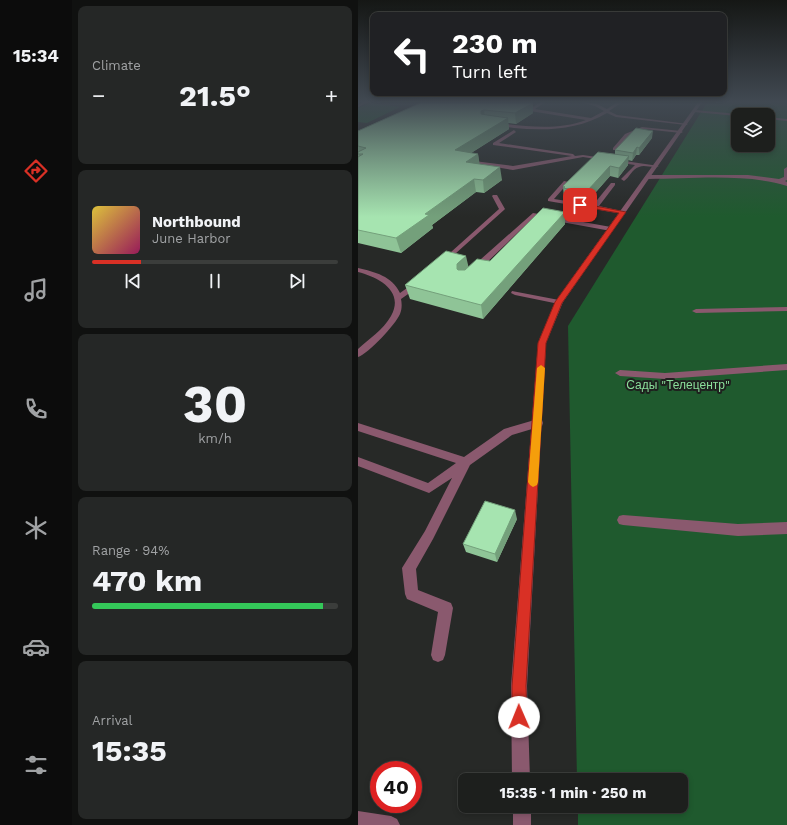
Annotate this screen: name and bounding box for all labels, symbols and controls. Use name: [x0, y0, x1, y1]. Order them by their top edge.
text: 230 m: [452, 27, 538, 60]
icon: left: [386, 28, 438, 80]
text: 15:34: [13, 45, 59, 66]
text: Climate: [92, 58, 141, 73]
text: Turn left: [452, 61, 527, 82]
text: 21.5°: [179, 78, 251, 113]
text: −: [92, 83, 105, 108]
text: +: [325, 83, 338, 108]
map controls: [731, 108, 775, 152]
button: layers: [731, 108, 775, 152]
icon: directions: [22, 157, 50, 185]
pin: [563, 188, 597, 222]
icon: arrive: [569, 194, 591, 216]
text: Northbound: [152, 213, 241, 231]
text: June Harbor: [152, 231, 231, 246]
icon: previous: [122, 270, 144, 292]
icon: pause: [204, 270, 226, 292]
icon: next: [286, 270, 308, 292]
icon: music: [22, 276, 50, 304]
text: 30: [183, 374, 247, 435]
park label: Сады "Телецентр": [626, 378, 730, 392]
icon: phone: [22, 395, 50, 423]
text: km/h: [198, 431, 232, 446]
icon: climate: [22, 514, 50, 542]
text: Range · 94%: [92, 543, 169, 558]
text: 470 km: [92, 563, 202, 598]
icon: car: [22, 633, 50, 661]
position arrow: [498, 696, 540, 738]
text: Arrival: [92, 713, 133, 728]
text: 15:35: [92, 733, 167, 768]
icon: filters: [22, 751, 50, 779]
speed limit sign: 40: [370, 761, 422, 813]
text: 15:35 · 1 min · 250 m: [500, 784, 646, 802]

